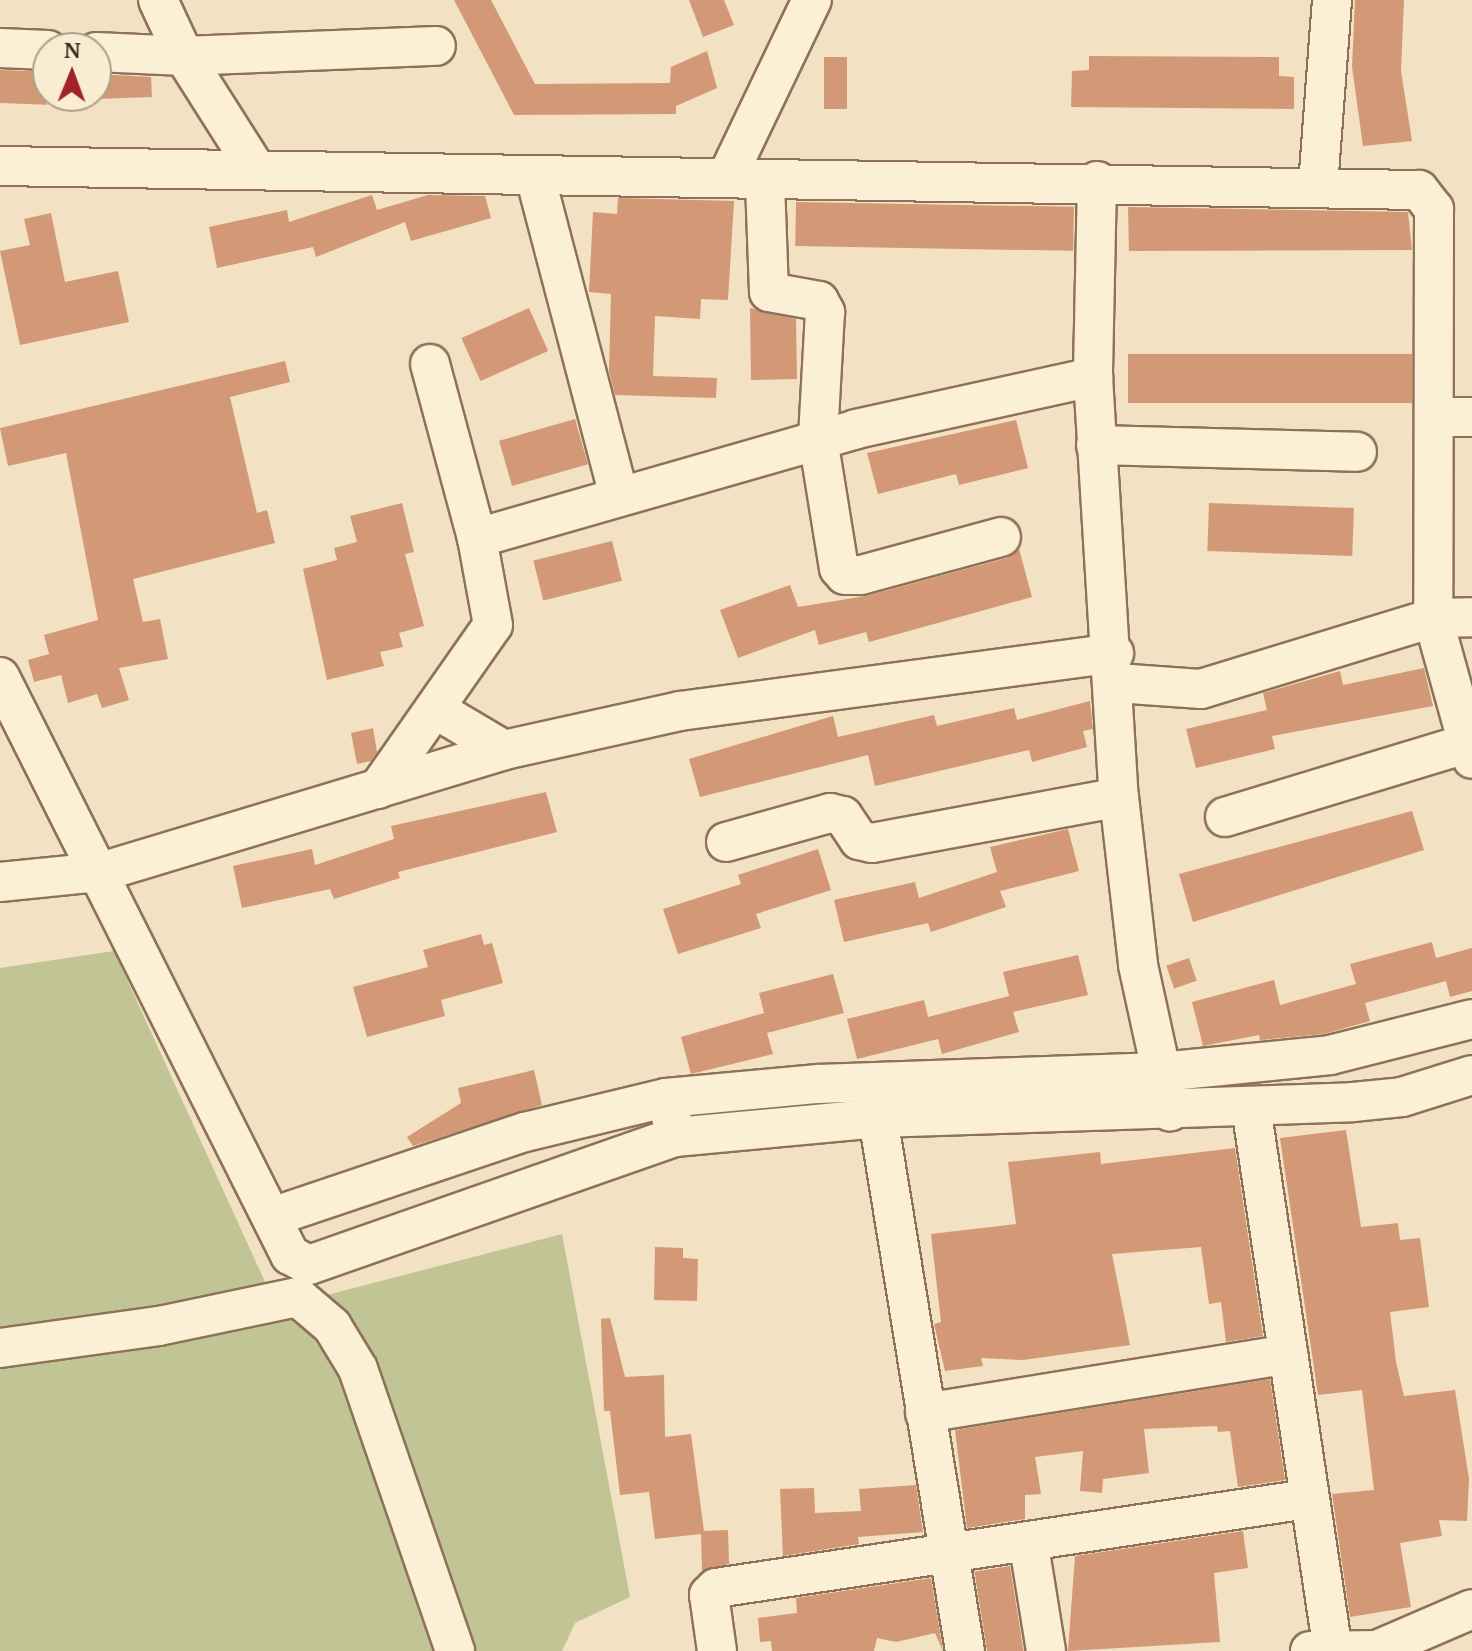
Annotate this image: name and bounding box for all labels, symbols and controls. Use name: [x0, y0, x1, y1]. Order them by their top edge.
north arrow: [32, 32, 112, 112]
text: N: [64, 35, 81, 64]

